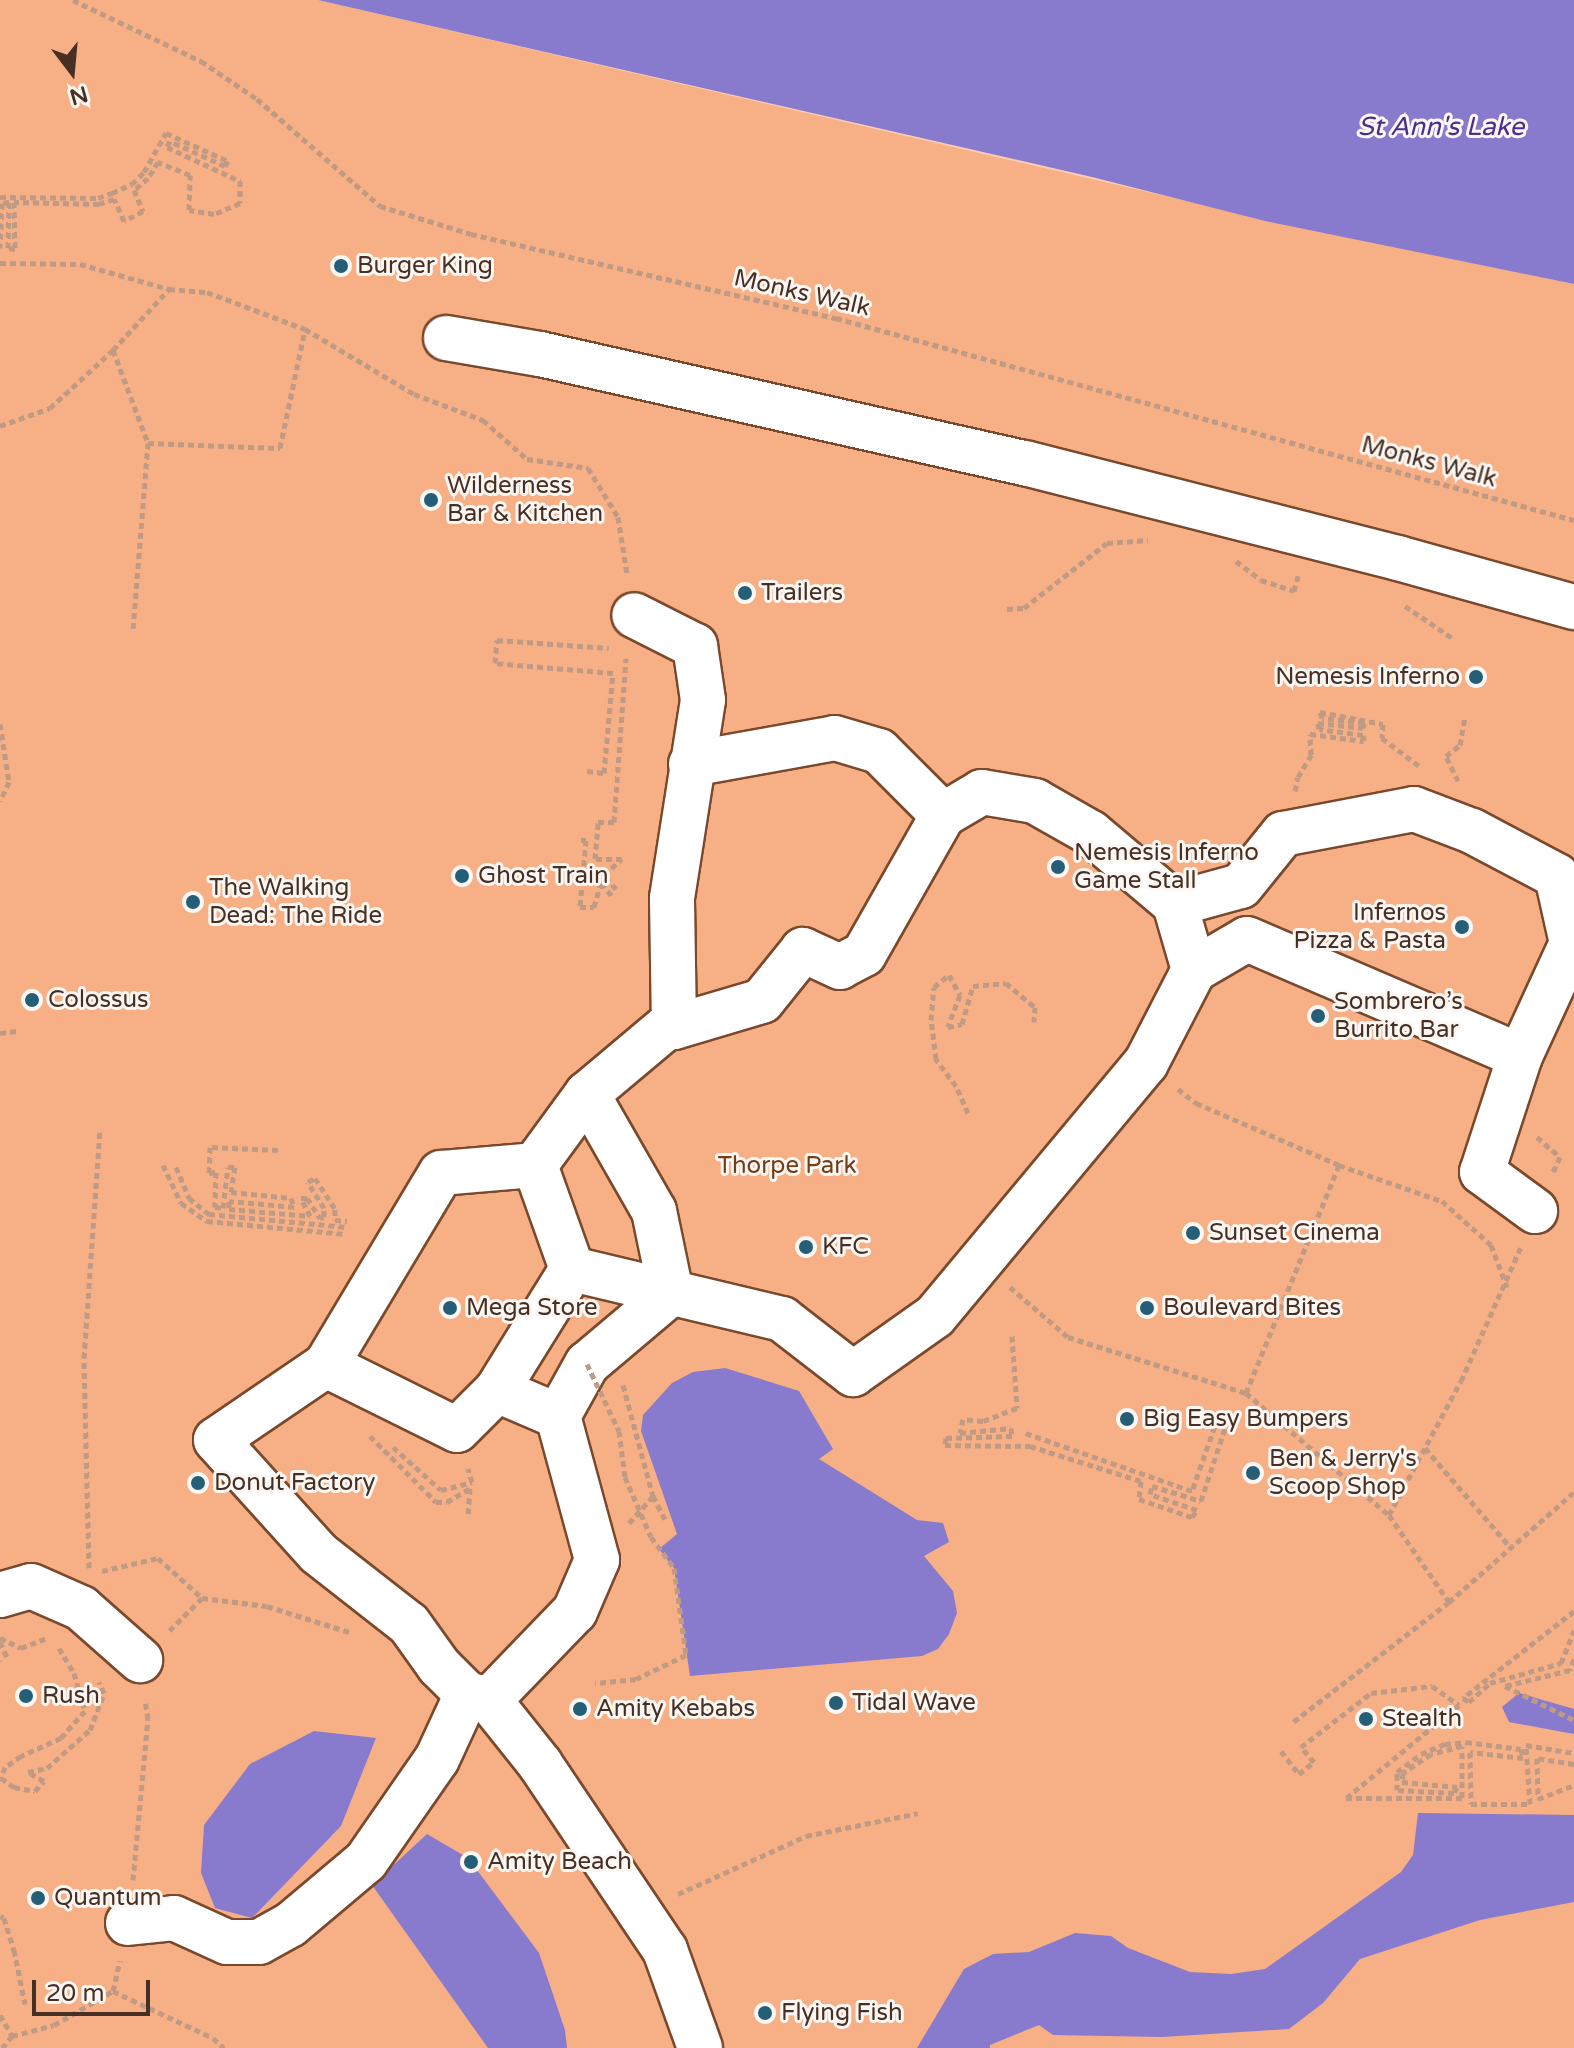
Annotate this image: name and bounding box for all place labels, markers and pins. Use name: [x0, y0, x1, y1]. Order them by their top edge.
place label: Burger King: [357, 252, 493, 280]
marker: Burger King: [332, 257, 350, 275]
place label: Wilderness Bar & Kitchen: [447, 472, 603, 528]
marker: Wilderness Bar & Kitchen: [422, 491, 440, 509]
place label: Trailers: [761, 579, 843, 607]
marker: Trailers: [736, 584, 754, 602]
place label: Nemesis Inferno: [1275, 663, 1460, 691]
marker: Nemesis Inferno: [1467, 668, 1485, 686]
place label: Nemesis Inferno Game Stall: [1074, 839, 1259, 895]
marker: Nemesis Inferno Game Stall: [1049, 858, 1067, 876]
place label: Ghost Train: [478, 862, 609, 890]
marker: Ghost Train: [453, 867, 471, 885]
place label: The Walking Dead: The Ride: [209, 874, 382, 930]
marker: The Walking Dead: The Ride: [184, 893, 202, 911]
place label: Infernos Pizza & Pasta: [1294, 899, 1446, 955]
marker: Infernos Pizza & Pasta: [1453, 918, 1471, 936]
place label: Colossus: [48, 986, 149, 1014]
place label: Sombrero’s Burrito Bar: [1334, 988, 1463, 1044]
marker: Colossus: [23, 991, 41, 1009]
marker: Sombrero’s Burrito Bar: [1309, 1007, 1327, 1025]
place label: Sunset Cinema: [1209, 1219, 1380, 1247]
marker: Sunset Cinema: [1184, 1224, 1202, 1242]
place label: KFC: [822, 1233, 869, 1261]
marker: KFC: [797, 1238, 815, 1256]
place label: Mega Store: [466, 1294, 598, 1322]
place label: Boulevard Bites: [1163, 1294, 1341, 1322]
marker: Mega Store: [441, 1299, 459, 1317]
marker: Boulevard Bites: [1138, 1299, 1156, 1317]
place label: Big Easy Bumpers: [1143, 1405, 1349, 1433]
marker: Big Easy Bumpers: [1118, 1410, 1136, 1428]
place label: Ben & Jerry's Scoop Shop: [1269, 1445, 1417, 1501]
marker: Ben & Jerry's Scoop Shop: [1244, 1464, 1262, 1482]
place label: Donut Factory: [214, 1469, 375, 1497]
marker: Donut Factory: [189, 1474, 207, 1492]
place label: Rush: [42, 1682, 100, 1710]
marker: Rush: [17, 1687, 35, 1705]
place label: Tidal Wave: [852, 1689, 976, 1717]
marker: Tidal Wave: [827, 1694, 845, 1712]
place label: Amity Kebabs: [596, 1695, 755, 1723]
marker: Amity Kebabs: [571, 1700, 589, 1718]
place label: Stealth: [1382, 1705, 1462, 1733]
marker: Stealth: [1357, 1710, 1375, 1728]
place label: Amity Beach: [487, 1848, 632, 1876]
marker: Amity Beach: [462, 1853, 480, 1871]
place label: Quantum: [54, 1884, 162, 1912]
marker: Quantum: [29, 1889, 47, 1907]
place label: Flying Fish: [781, 1999, 903, 2027]
marker: Flying Fish: [756, 2004, 774, 2022]

